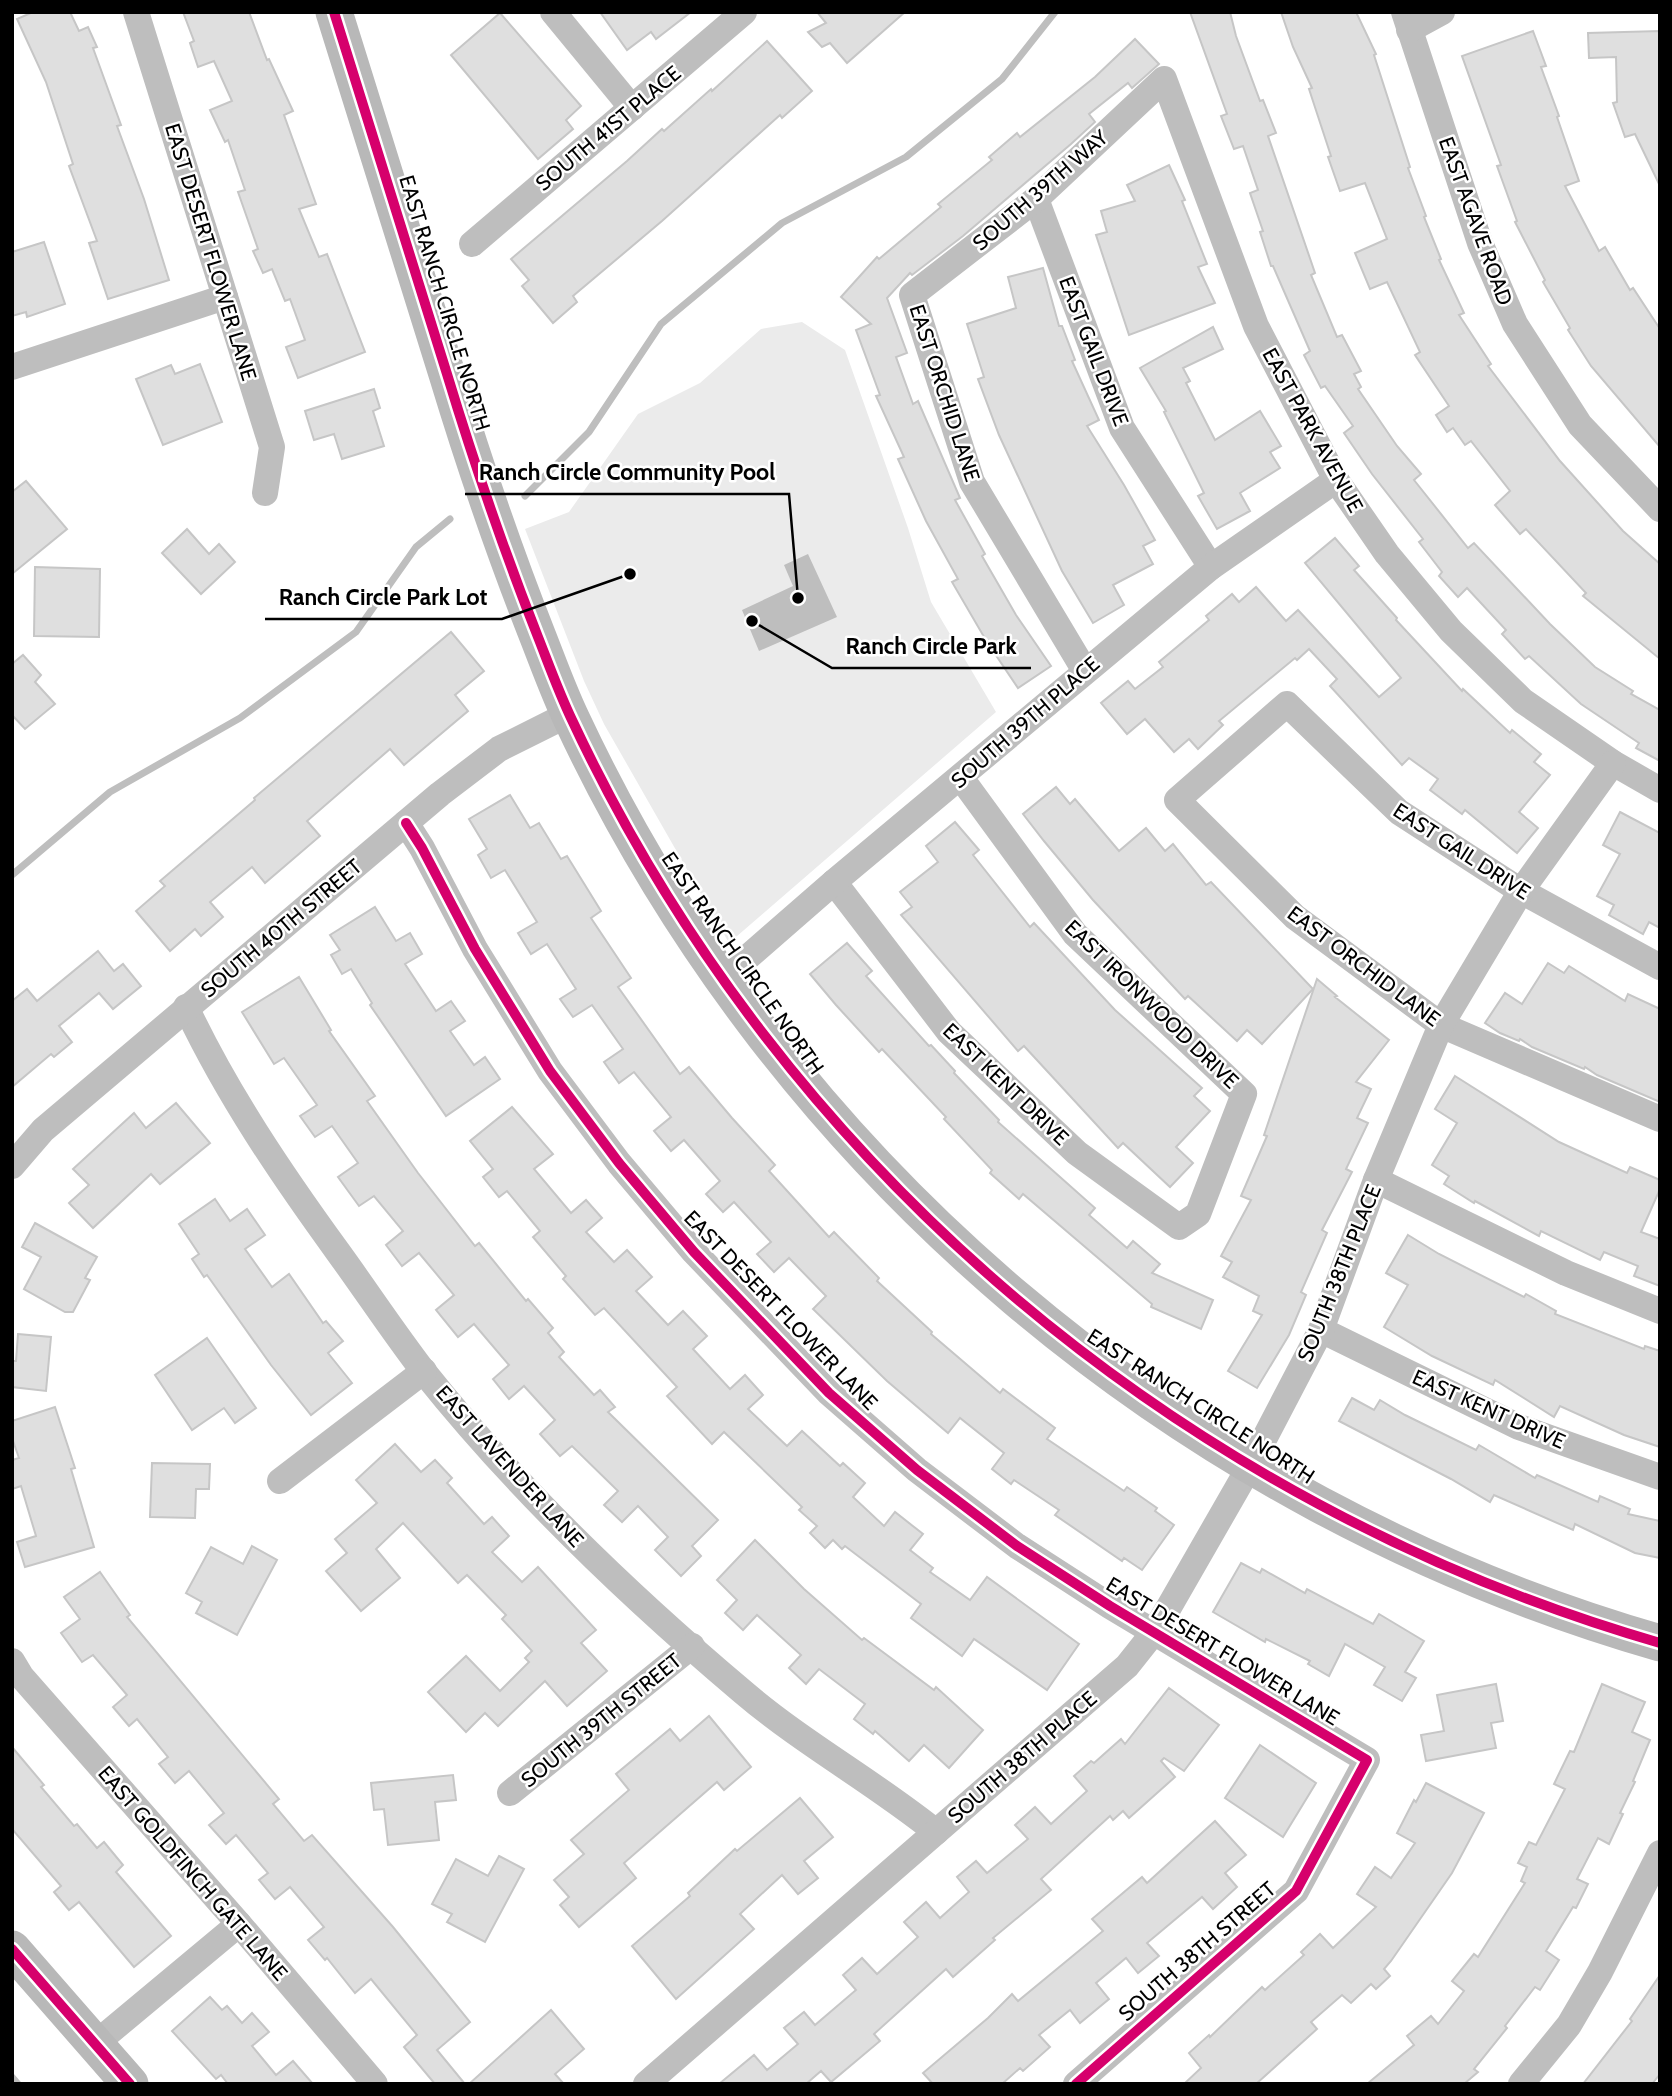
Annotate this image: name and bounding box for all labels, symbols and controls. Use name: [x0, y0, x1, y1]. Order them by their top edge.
street label: SOUTH 41ST PLACE: [531, 60, 685, 196]
street label: EAST DESERT FLOWER LANE: [160, 120, 262, 384]
street label: SOUTH 39TH WAY: [967, 124, 1114, 256]
street label: EAST AGAVE ROAD: [1434, 133, 1518, 309]
street label: EAST RANCH CIRCLE NORTH: [394, 172, 496, 434]
street label: EAST GAIL DRIVE: [1054, 273, 1134, 429]
street label: EAST ORCHID LANE: [905, 301, 985, 485]
street label: EAST PARK AVENUE: [1257, 343, 1369, 517]
callout: Ranch Circle Community Pool: [465, 450, 789, 494]
text: Ranch Circle Community Pool: [479, 458, 775, 486]
callout: Ranch Circle Park Lot: [265, 575, 502, 619]
text: Ranch Circle Park Lot: [279, 583, 487, 611]
callout: Ranch Circle Park: [832, 624, 1031, 668]
text: Ranch Circle Park: [845, 632, 1017, 660]
street label: SOUTH 39TH PLACE: [946, 651, 1104, 793]
street label: EAST GAIL DRIVE: [1389, 797, 1535, 905]
street label: EAST RANCH CIRCLE NORTH: [657, 847, 829, 1079]
street label: SOUTH 40TH STREET: [196, 853, 366, 1003]
street label: EAST ORCHID LANE: [1283, 900, 1445, 1032]
street label: EAST IRONWOOD DRIVE: [1060, 915, 1244, 1093]
street label: EAST KENT DRIVE: [938, 1018, 1074, 1150]
street label: SOUTH 38TH PLACE: [1292, 1181, 1386, 1365]
street label: EAST DESERT FLOWER LANE: [679, 1205, 883, 1415]
street label: EAST RANCH CIRCLE NORTH: [1083, 1323, 1319, 1489]
street label: EAST KENT DRIVE: [1409, 1364, 1569, 1454]
street label: EAST LAVENDER LANE: [431, 1380, 589, 1552]
street label: EAST DESERT FLOWER LANE: [1102, 1571, 1344, 1731]
street label: SOUTH 39TH STREET: [516, 1648, 686, 1792]
street label: SOUTH 38TH PLACE: [943, 1686, 1101, 1828]
street label: EAST GOLDFINCH GATE LANE: [93, 1761, 293, 1985]
street label: SOUTH 38TH STREET: [1113, 1876, 1281, 2026]

